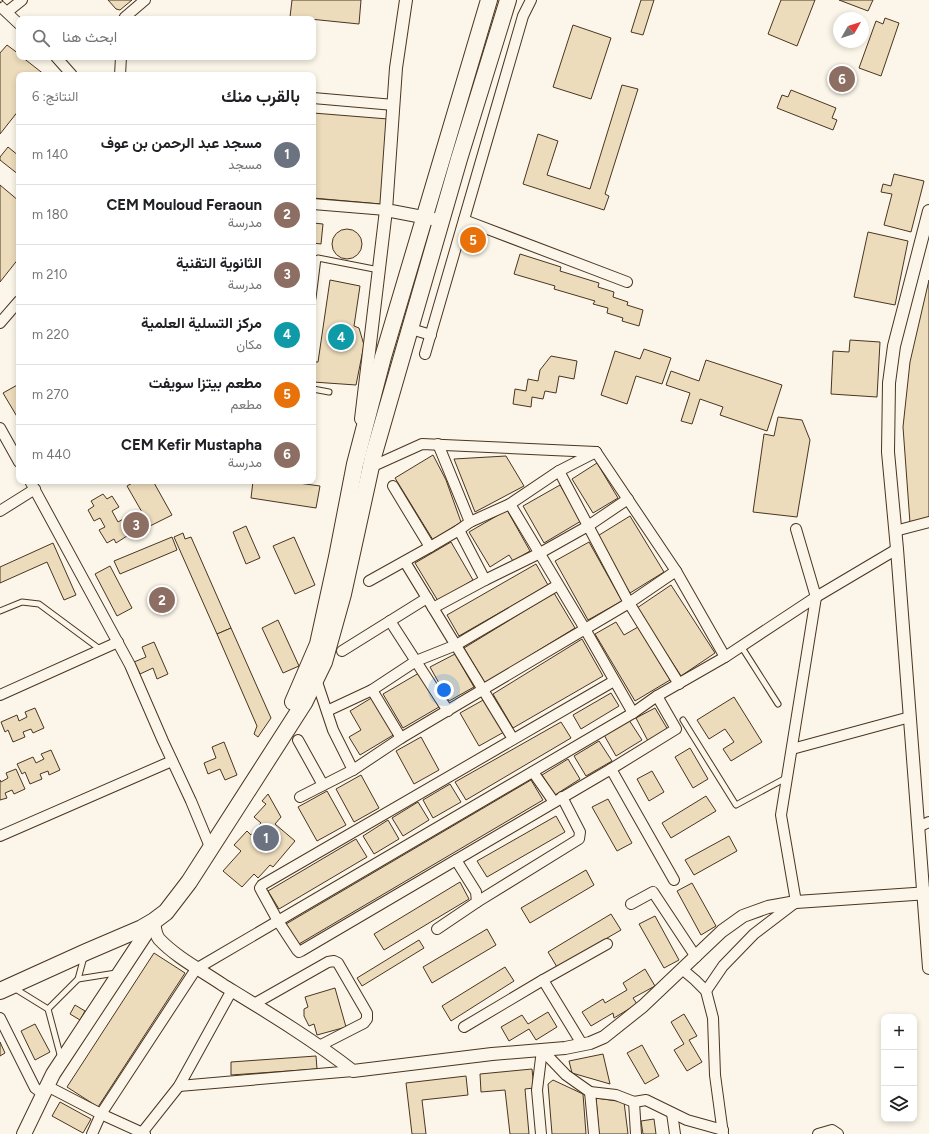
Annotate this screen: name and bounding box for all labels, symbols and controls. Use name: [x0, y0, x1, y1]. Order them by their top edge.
north arrow: [833, 12, 869, 48]
search box: [16, 16, 316, 60]
icon: search: [30, 27, 52, 49]
text: ابحث هنا: [62, 28, 117, 46]
pin: 6: [829, 64, 855, 94]
text: بالقرب منك: [221, 86, 300, 106]
text: النتائج: 6: [32, 89, 78, 104]
text: مسجد عبد الرحمن بن عوف: [101, 134, 262, 152]
text: 140 m: [32, 147, 68, 162]
text: 1: [284, 147, 290, 162]
text: مسجد: [228, 157, 262, 172]
text: CEM Mouloud Feraoun: [106, 196, 262, 214]
text: 180 m: [32, 207, 68, 222]
text: 2: [283, 207, 291, 222]
text: مدرسة: [228, 215, 262, 230]
pin: 5: [460, 225, 486, 255]
text: الثانوية التقنية: [176, 254, 262, 272]
text: 210 m: [32, 267, 67, 282]
text: 3: [283, 267, 291, 282]
text: مدرسة: [228, 277, 262, 292]
text: مركز التسلية العلمية: [141, 314, 262, 332]
pin: 4: [328, 322, 354, 352]
text: 220 m: [32, 327, 69, 342]
text: 4: [283, 327, 291, 342]
text: مكان: [236, 337, 262, 352]
text: مطعم بيتزا سويفت: [149, 374, 262, 392]
text: 270 m: [32, 387, 69, 402]
text: 5: [283, 387, 291, 402]
text: مطعم: [231, 397, 262, 412]
text: CEM Kefir Mustapha: [121, 436, 262, 454]
text: 440 m: [32, 447, 71, 462]
text: 6: [283, 447, 291, 462]
text: مدرسة: [228, 455, 262, 470]
pin: 3: [123, 510, 149, 540]
pin: 2: [149, 585, 175, 615]
your location: [434, 680, 454, 700]
pin: 1: [253, 823, 279, 853]
map controls: [881, 1014, 917, 1122]
button: +: [881, 1014, 917, 1050]
button: −: [881, 1050, 917, 1086]
button: layers: [881, 1086, 917, 1122]

